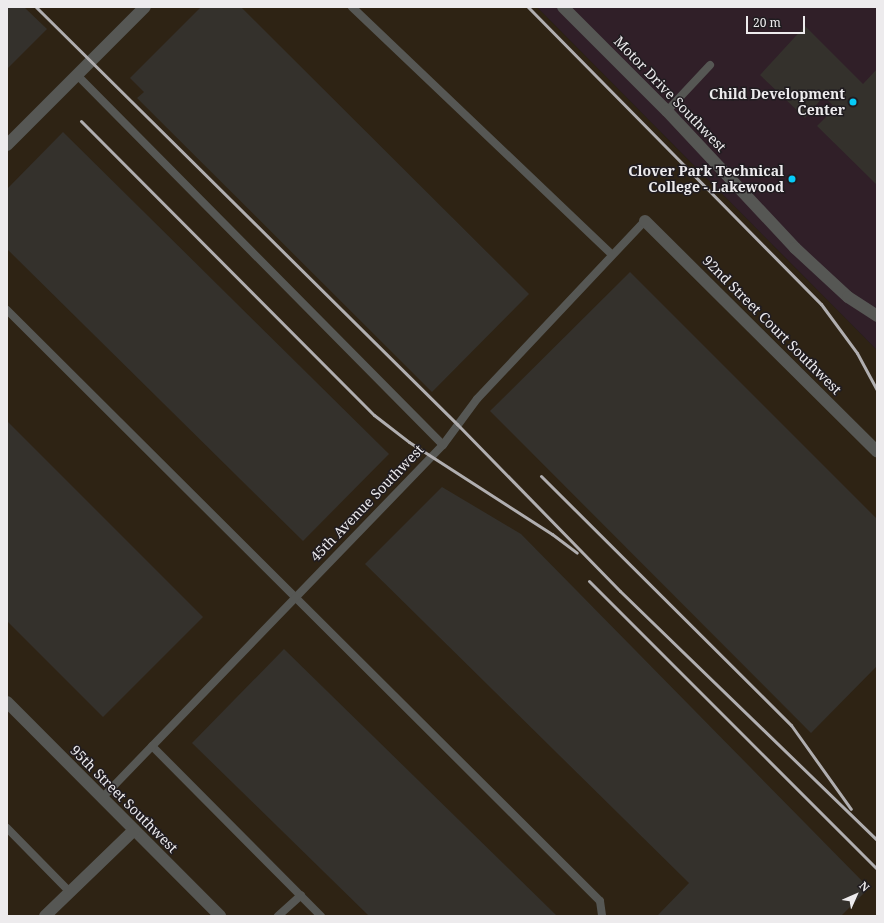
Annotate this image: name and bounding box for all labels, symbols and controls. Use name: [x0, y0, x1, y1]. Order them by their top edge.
scale bar: [748, 8, 807, 34]
text: 20 m: [753, 14, 781, 31]
street label: Motor Drive Southwest: [610, 33, 730, 155]
place label: Child Development Center: [709, 86, 845, 118]
marker: Child Development Center: [848, 97, 858, 107]
place label: Clover Park Technical College - Lakewood: [628, 163, 784, 196]
marker: Clover Park Technical College - Lakewood: [787, 174, 797, 184]
street label: 92nd Street Court Southwest: [699, 252, 845, 398]
street label: 45th Avenue Southwest: [307, 441, 427, 565]
street label: 95th Street Southwest: [67, 742, 181, 856]
north arrow: [836, 875, 876, 915]
text: N: [856, 878, 873, 895]

